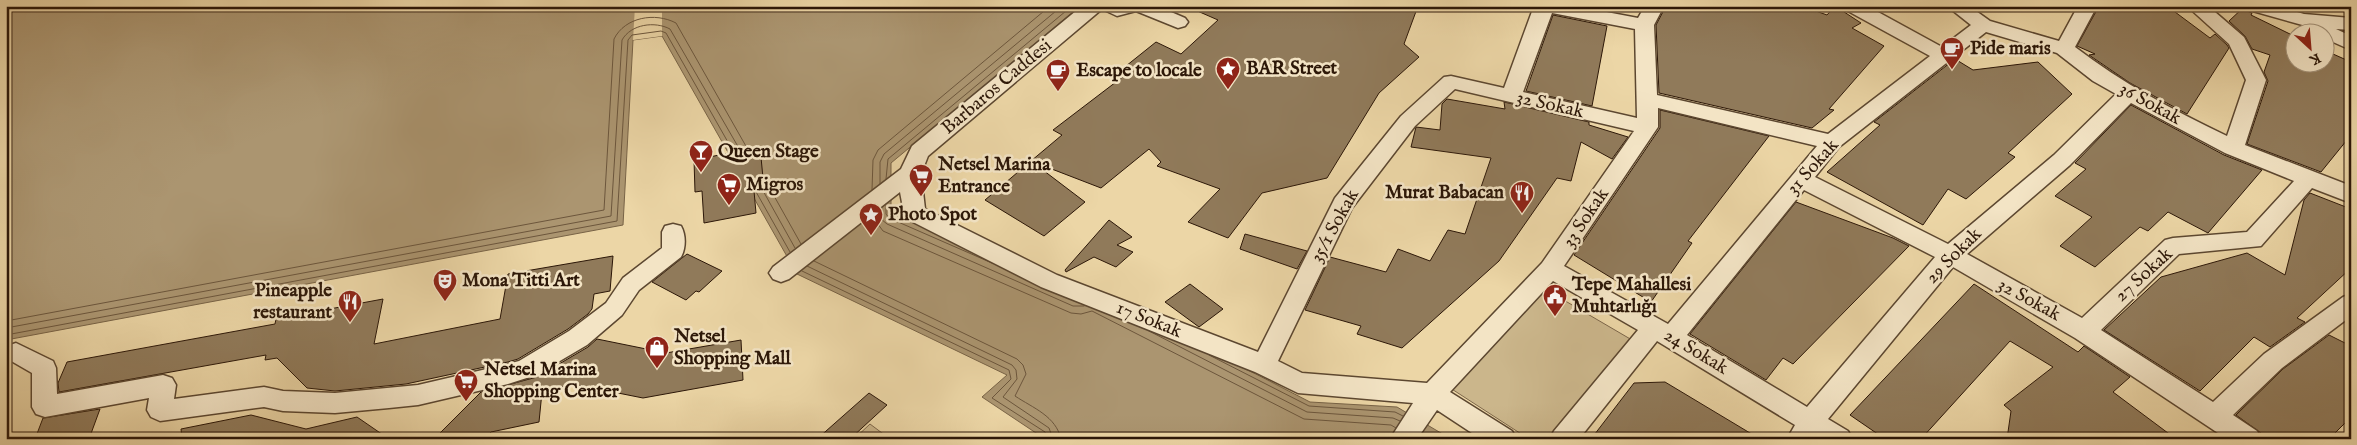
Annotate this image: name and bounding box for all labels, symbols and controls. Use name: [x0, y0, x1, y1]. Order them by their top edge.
north arrow: [2284, 22, 2334, 72]
street label: Barbaros Caddesi: [937, 34, 1057, 140]
cafe icon: Pide maris: [1939, 36, 1965, 70]
place label: Pide maris: [1970, 37, 2051, 61]
text: K: [2306, 48, 2324, 69]
place icon: BAR Street: [1215, 56, 1241, 90]
place label: BAR Street: [1246, 57, 1338, 81]
cafe icon: Escape to locale: [1045, 58, 1071, 92]
place label: Escape to locale: [1076, 59, 1202, 83]
street label: 36 Sokak: [2115, 77, 2186, 131]
street label: 32 Sokak: [1514, 86, 1587, 125]
street label: 31 Sokak: [1782, 134, 1845, 200]
bar icon: Queen Stage: [688, 139, 714, 173]
place label: Queen Stage: [718, 140, 819, 164]
place label: Netsel Marina Entrance: [937, 153, 1051, 199]
supermarket icon: Netsel Marina Entrance: [908, 163, 934, 197]
supermarket icon: Migros: [716, 172, 742, 206]
place label: Migros: [746, 173, 803, 197]
restaurant icon: Murat Babacan: [1509, 180, 1535, 214]
place label: Murat Babacan: [1385, 181, 1504, 205]
street label: 33 Sokak: [1557, 183, 1615, 252]
street label: 35/1 Sokak: [1305, 184, 1365, 267]
place icon: Photo Spot: [858, 202, 884, 236]
place label: Photo Spot: [888, 203, 977, 227]
street label: 29 Sokak: [1921, 222, 1988, 289]
street label: 27 Sokak: [2110, 242, 2179, 307]
theatre icon: Mona Titti Art: [432, 268, 458, 302]
place label: Mona Titti Art: [462, 269, 580, 293]
place label: Tepe Mahallesi Muhtarlığı: [1571, 273, 1691, 319]
street label: 32 Sokak: [1993, 273, 2066, 328]
place label: Pineapple restaurant: [253, 279, 332, 325]
public building icon: Tepe Mahallesi Muhtarlığı: [1542, 283, 1568, 317]
restaurant icon: Pineapple restaurant: [337, 289, 363, 323]
street label: 17 Sokak: [1113, 296, 1186, 344]
street label: 24 Sokak: [1659, 323, 1733, 381]
place label: Netsel Shopping Mall: [673, 325, 791, 371]
shop icon: Netsel Shopping Mall: [644, 335, 670, 369]
place label: Netsel Marina Shopping Center: [483, 358, 620, 404]
supermarket icon: Netsel Marina Shopping Center: [453, 368, 479, 402]

